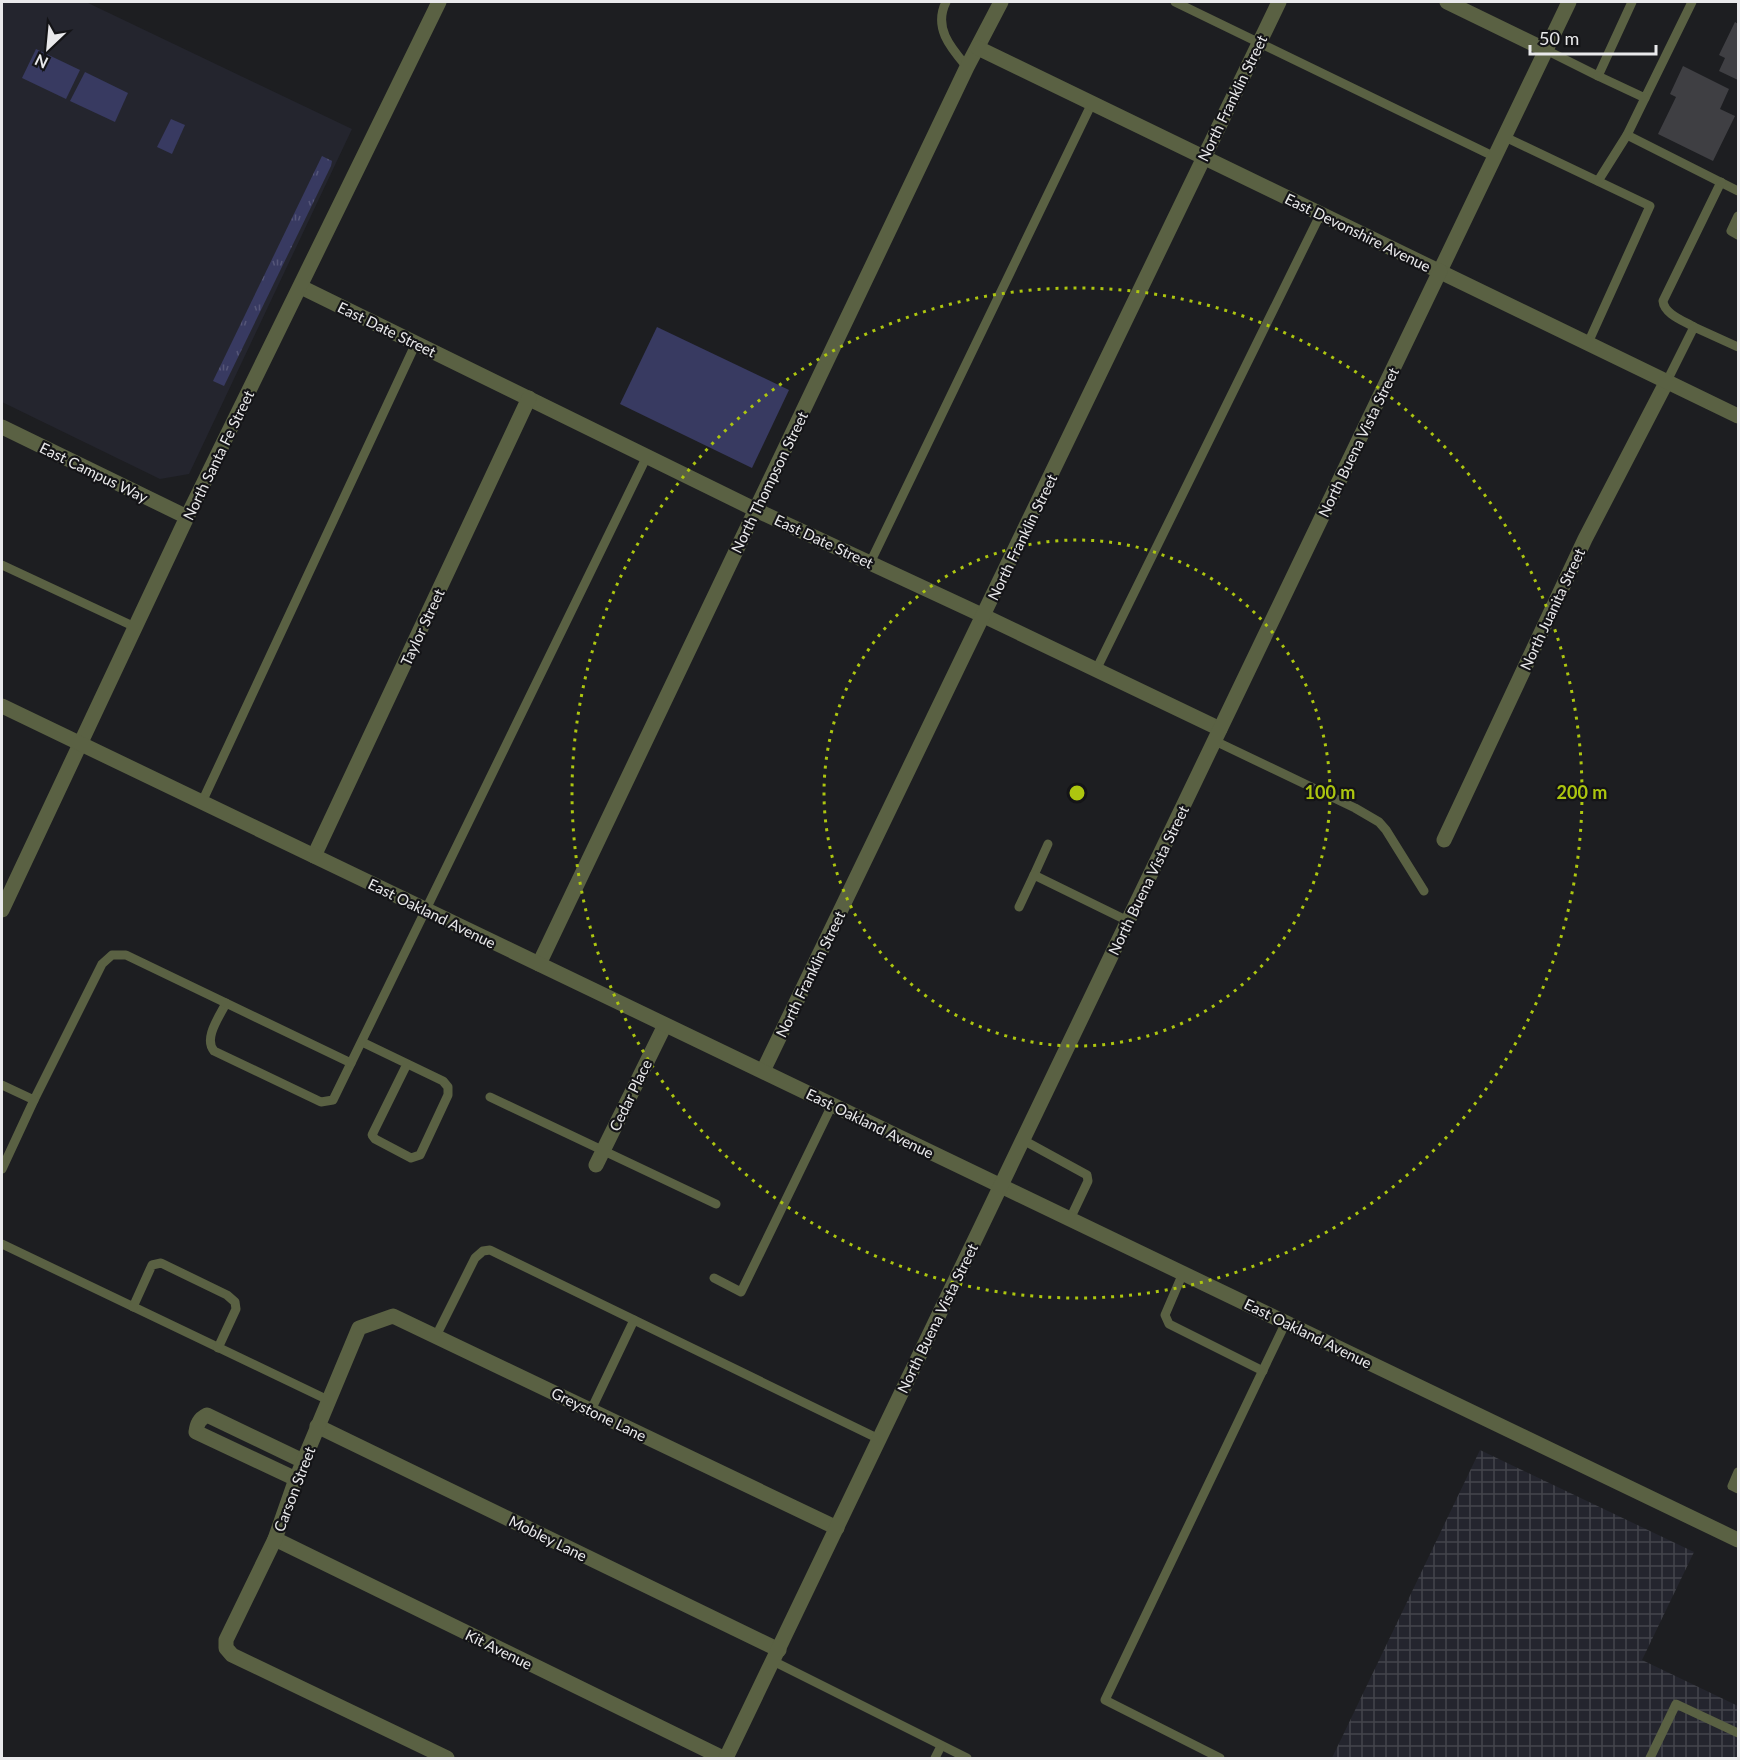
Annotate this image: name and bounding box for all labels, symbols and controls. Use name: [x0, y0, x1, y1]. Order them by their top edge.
north arrow: [18, 18, 78, 78]
scale bar: [1530, 18, 1656, 56]
text: 50 m: [1539, 27, 1579, 49]
street label: North Franklin Street: [1194, 31, 1271, 164]
text: N: [32, 51, 51, 73]
street label: East Devonshire Avenue: [1282, 189, 1434, 275]
street label: East Date Street: [335, 297, 440, 361]
street label: North Buena Vista Street: [1314, 364, 1402, 520]
street label: North Santa Fe Street: [179, 387, 258, 523]
street label: North Thompson Street: [727, 408, 811, 556]
street label: East Campus Way: [37, 438, 151, 506]
street label: North Franklin Street: [984, 470, 1061, 603]
street label: East Date Street: [772, 510, 877, 572]
street label: North Juanita Street: [1516, 545, 1588, 673]
street label: Taylor Street: [396, 585, 448, 668]
text: 100 m: [1305, 781, 1355, 803]
text: 200 m: [1557, 781, 1607, 803]
centre of rings: [1067, 783, 1087, 803]
street label: North Buena Vista Street: [1104, 802, 1192, 958]
street label: East Oakland Avenue: [365, 874, 499, 952]
street label: North Franklin Street: [772, 907, 849, 1040]
street label: Cedar Place: [605, 1056, 655, 1134]
street label: East Oakland Avenue: [803, 1084, 937, 1162]
street label: North Buena Vista Street: [893, 1240, 981, 1396]
street label: East Oakland Avenue: [1241, 1294, 1375, 1372]
street label: Greystone Lane: [549, 1383, 649, 1445]
street label: Carson Street: [270, 1443, 319, 1534]
street label: Mobley Lane: [506, 1511, 590, 1565]
street label: Kit Avenue: [463, 1625, 535, 1673]

